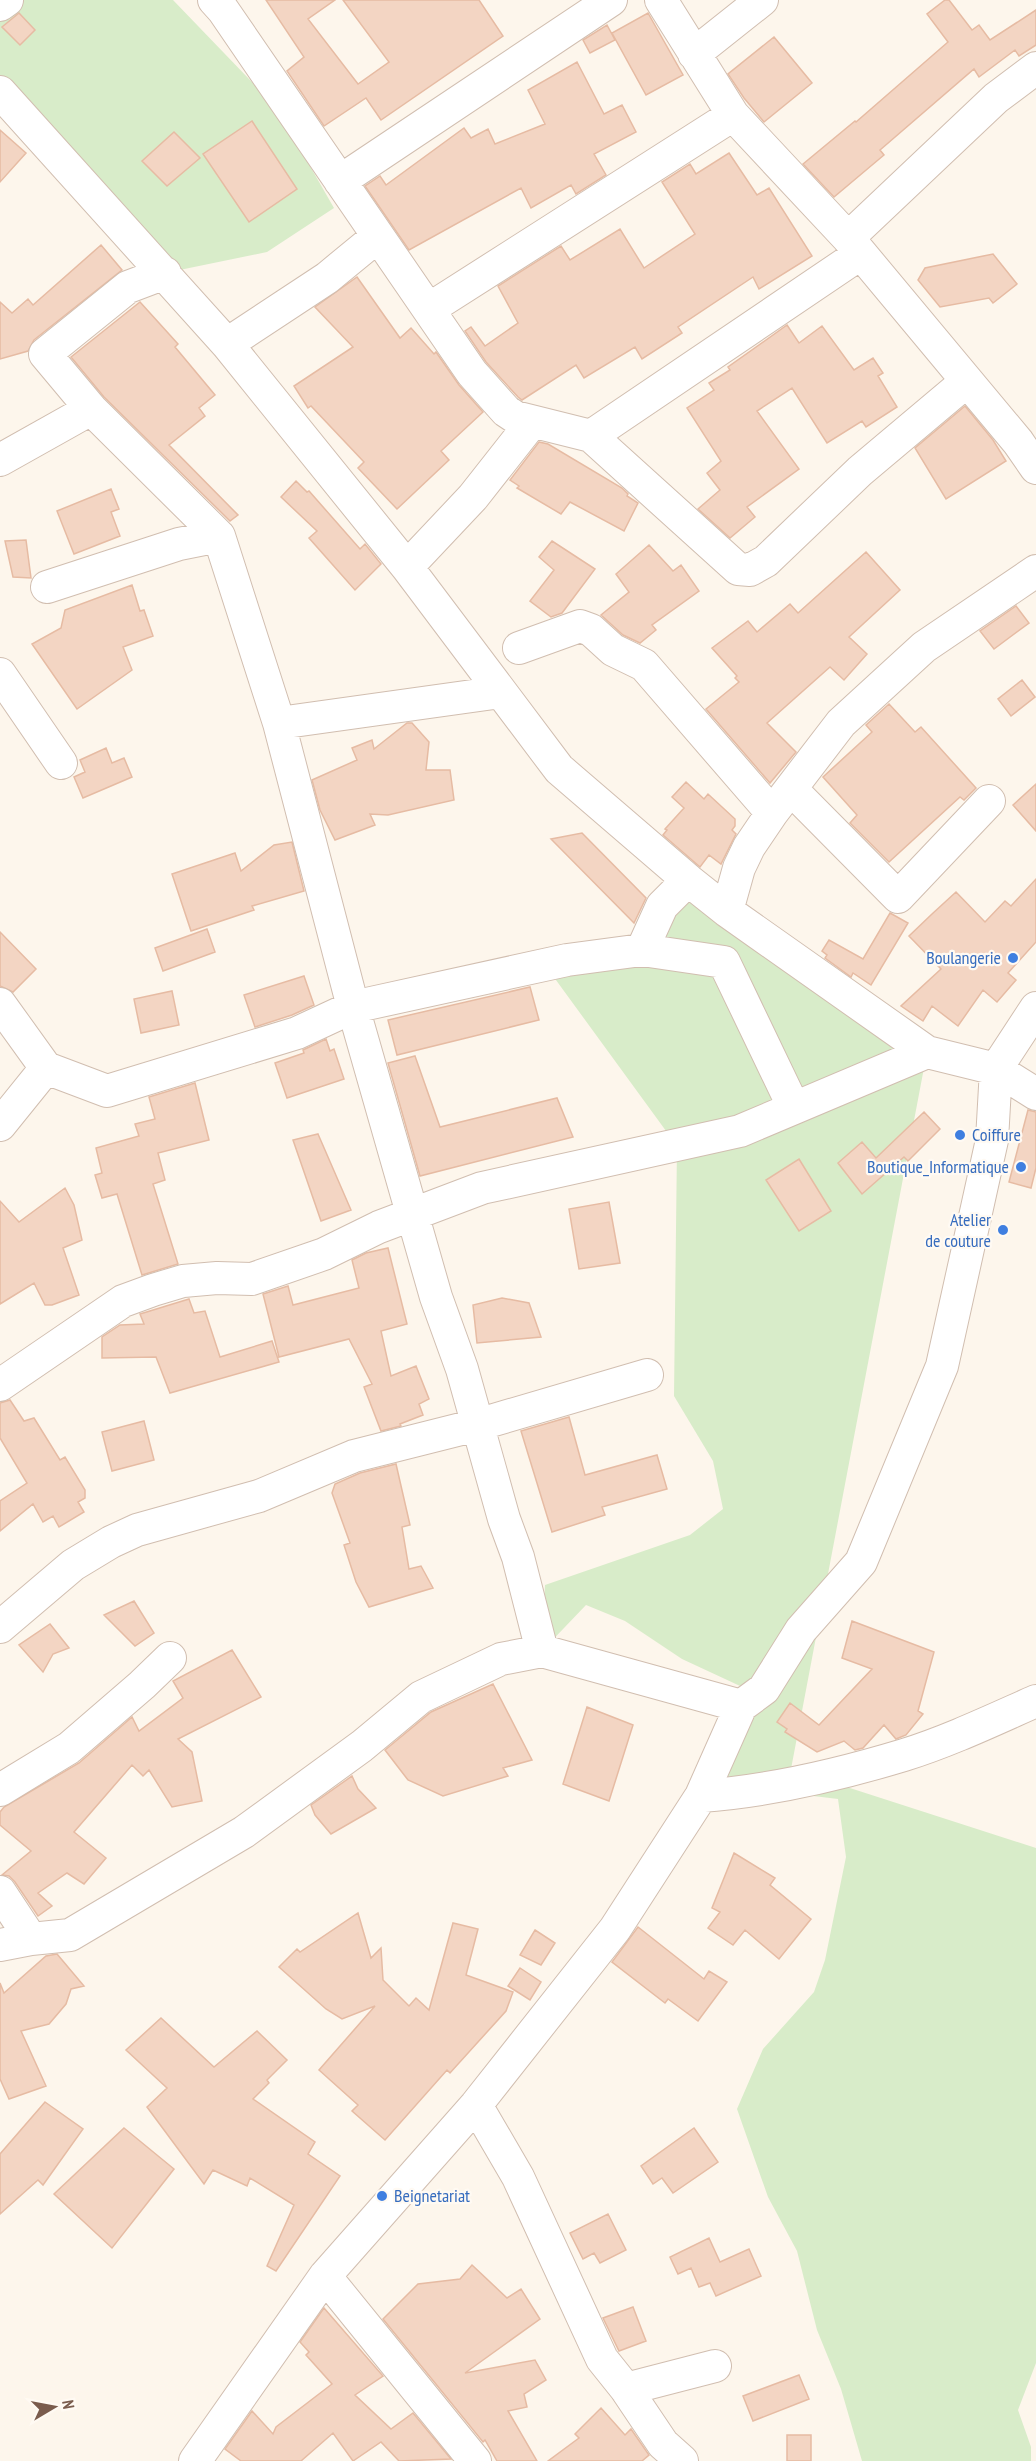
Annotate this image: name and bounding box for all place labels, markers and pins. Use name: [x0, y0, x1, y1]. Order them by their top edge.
place label: Boulangerie: [926, 946, 1001, 969]
marker: Boulangerie: [1006, 951, 1020, 965]
place label: Coiffure: [972, 1123, 1021, 1146]
marker: Coiffure: [953, 1128, 967, 1142]
place label: Boutique_Informatique: [867, 1155, 1009, 1178]
marker: Boutique_Informatique: [1014, 1160, 1028, 1174]
place label: Atelier de couture: [925, 1208, 991, 1252]
marker: Atelier de couture: [996, 1223, 1010, 1237]
place label: Beignetariat: [394, 2184, 470, 2207]
marker: Beignetariat: [375, 2189, 389, 2203]

